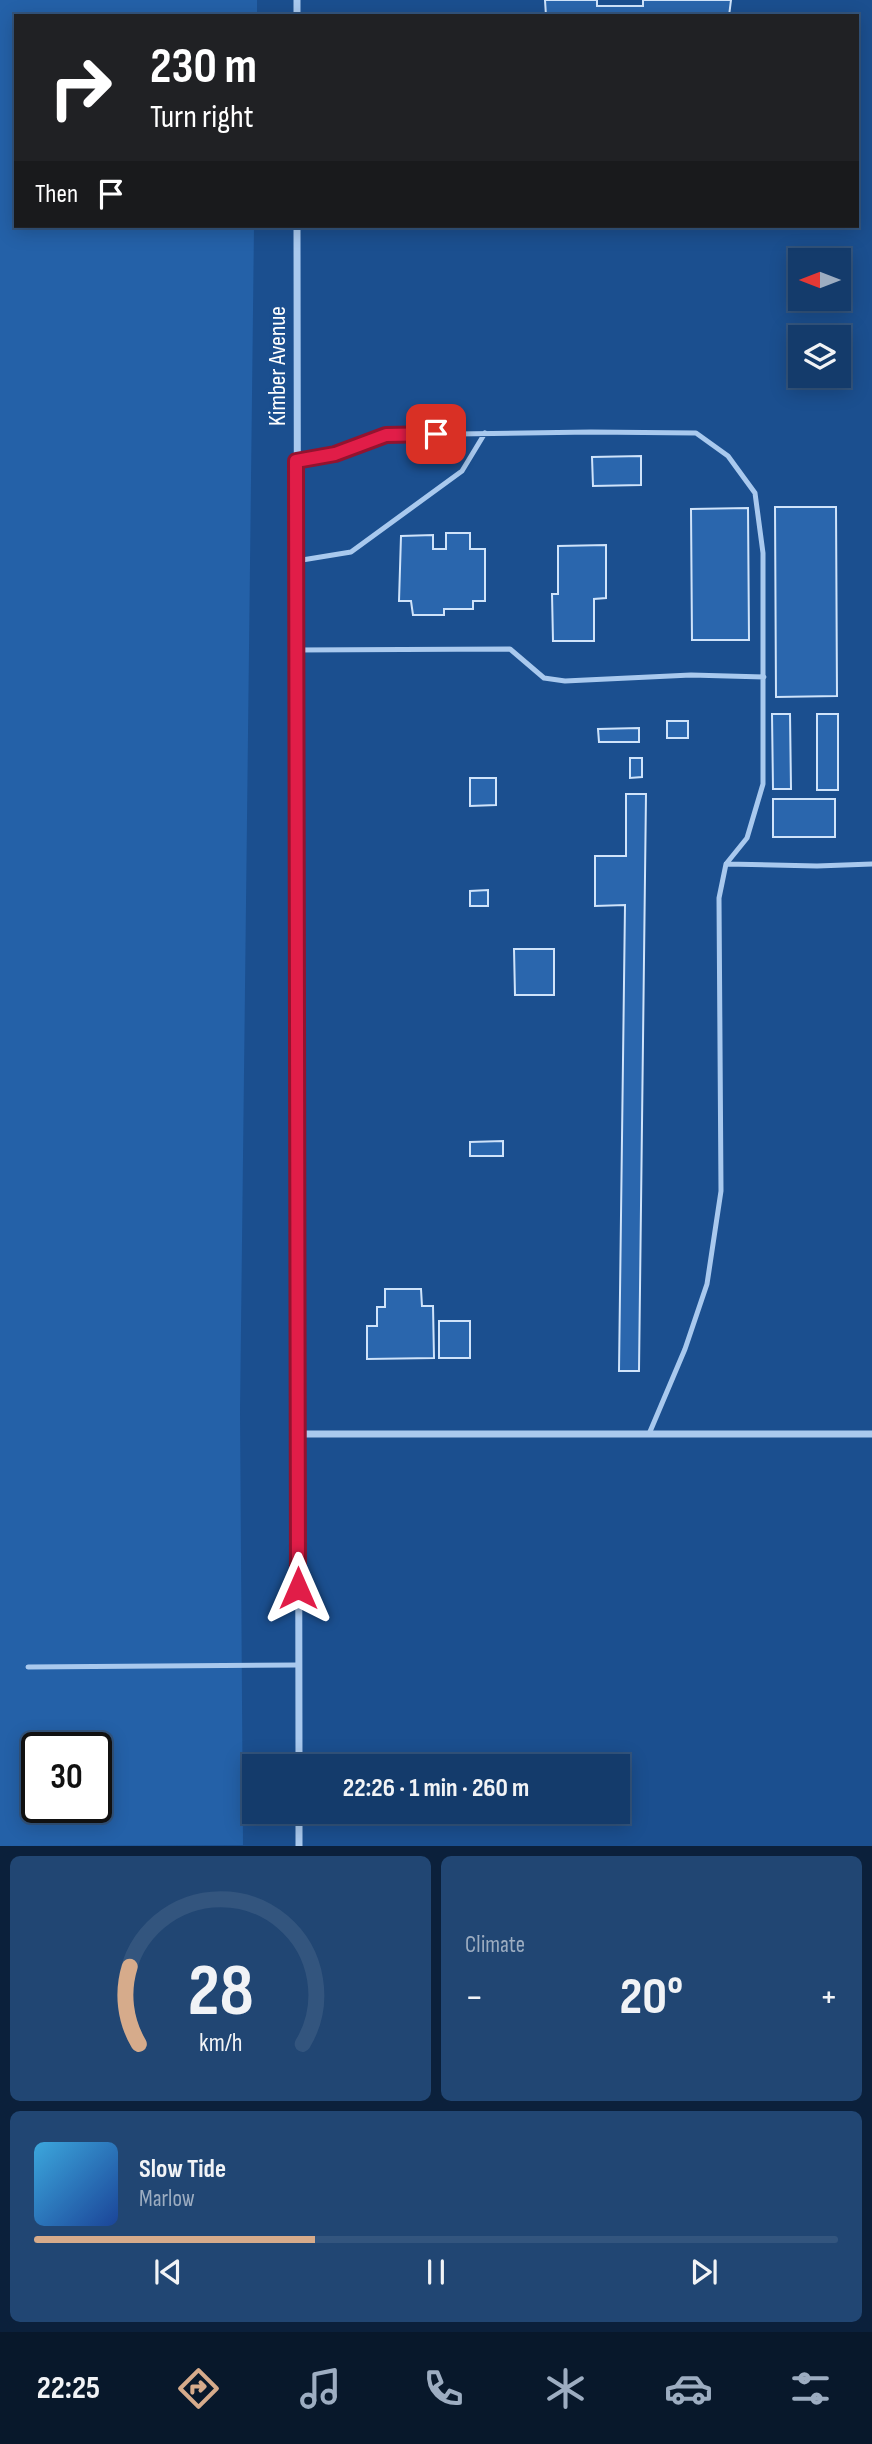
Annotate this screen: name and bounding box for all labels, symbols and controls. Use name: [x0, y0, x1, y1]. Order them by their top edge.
text: 230 m: [150, 38, 257, 97]
icon: right: [35, 42, 126, 133]
text: Turn right: [150, 98, 254, 137]
icon: arrive: [92, 175, 130, 213]
text: Then: [35, 179, 78, 210]
north arrow: [788, 248, 850, 312]
map controls: [788, 248, 851, 388]
street label: Kimber Avenue: [263, 306, 292, 426]
button: layers: [788, 325, 851, 388]
pin: [406, 404, 466, 464]
icon: arrive: [417, 415, 455, 453]
position arrow: [261, 1551, 335, 1625]
speed limit sign: 30: [21, 1732, 112, 1823]
text: 22:26 · 1 min · 260 m: [343, 1773, 529, 1804]
text: Climate: [465, 1931, 525, 1959]
text: 28: [187, 1949, 254, 2037]
text: 20°: [620, 1966, 683, 2029]
text: −: [465, 1975, 484, 2020]
text: +: [819, 1975, 838, 2020]
text: km/h: [199, 2028, 242, 2059]
text: Slow Tide: [139, 2154, 226, 2185]
text: Marlow: [139, 2185, 195, 2213]
icon: previous: [149, 2253, 187, 2291]
icon: pause: [417, 2253, 455, 2291]
icon: next: [685, 2253, 723, 2291]
icon: directions: [174, 2364, 223, 2413]
icon: music: [296, 2364, 345, 2413]
icon: phone: [419, 2364, 468, 2413]
icon: climate: [541, 2364, 590, 2413]
icon: car: [664, 2364, 713, 2413]
icon: filters: [786, 2364, 835, 2413]
text: 22:25: [37, 2369, 100, 2408]

